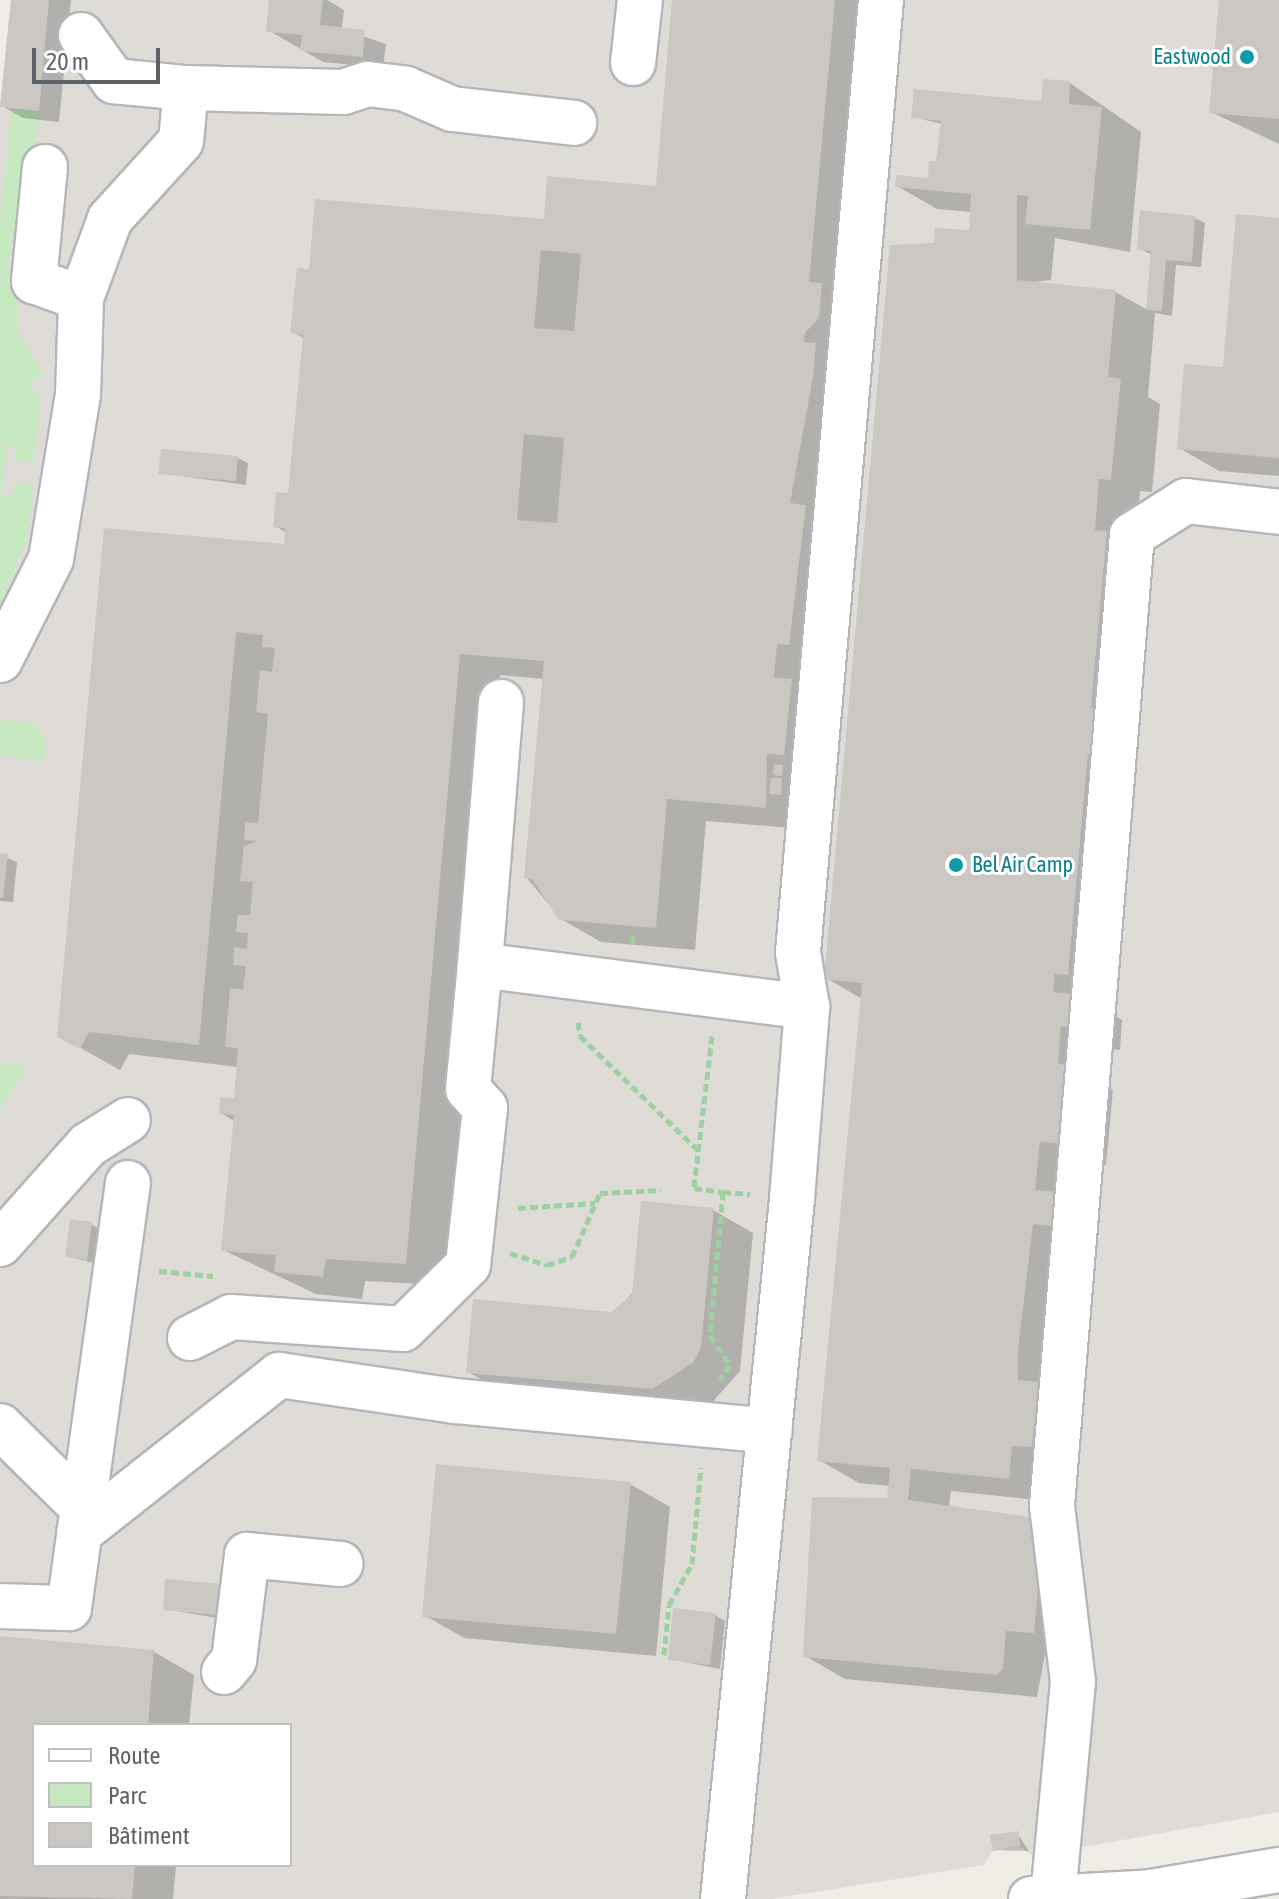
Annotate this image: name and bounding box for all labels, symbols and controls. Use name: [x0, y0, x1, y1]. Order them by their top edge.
scale bar: [36, 32, 164, 82]
place label: Eastwood: [1153, 44, 1231, 70]
text: 20 m: [46, 48, 89, 75]
marker: Eastwood: [1238, 48, 1256, 66]
place label: Bel Air Camp: [972, 852, 1073, 878]
marker: Bel Air Camp: [947, 856, 965, 874]
legend: [32, 1723, 292, 1867]
text: Route: [108, 1742, 160, 1769]
text: Parc: [108, 1782, 146, 1809]
text: Bâtiment: [108, 1822, 190, 1849]

